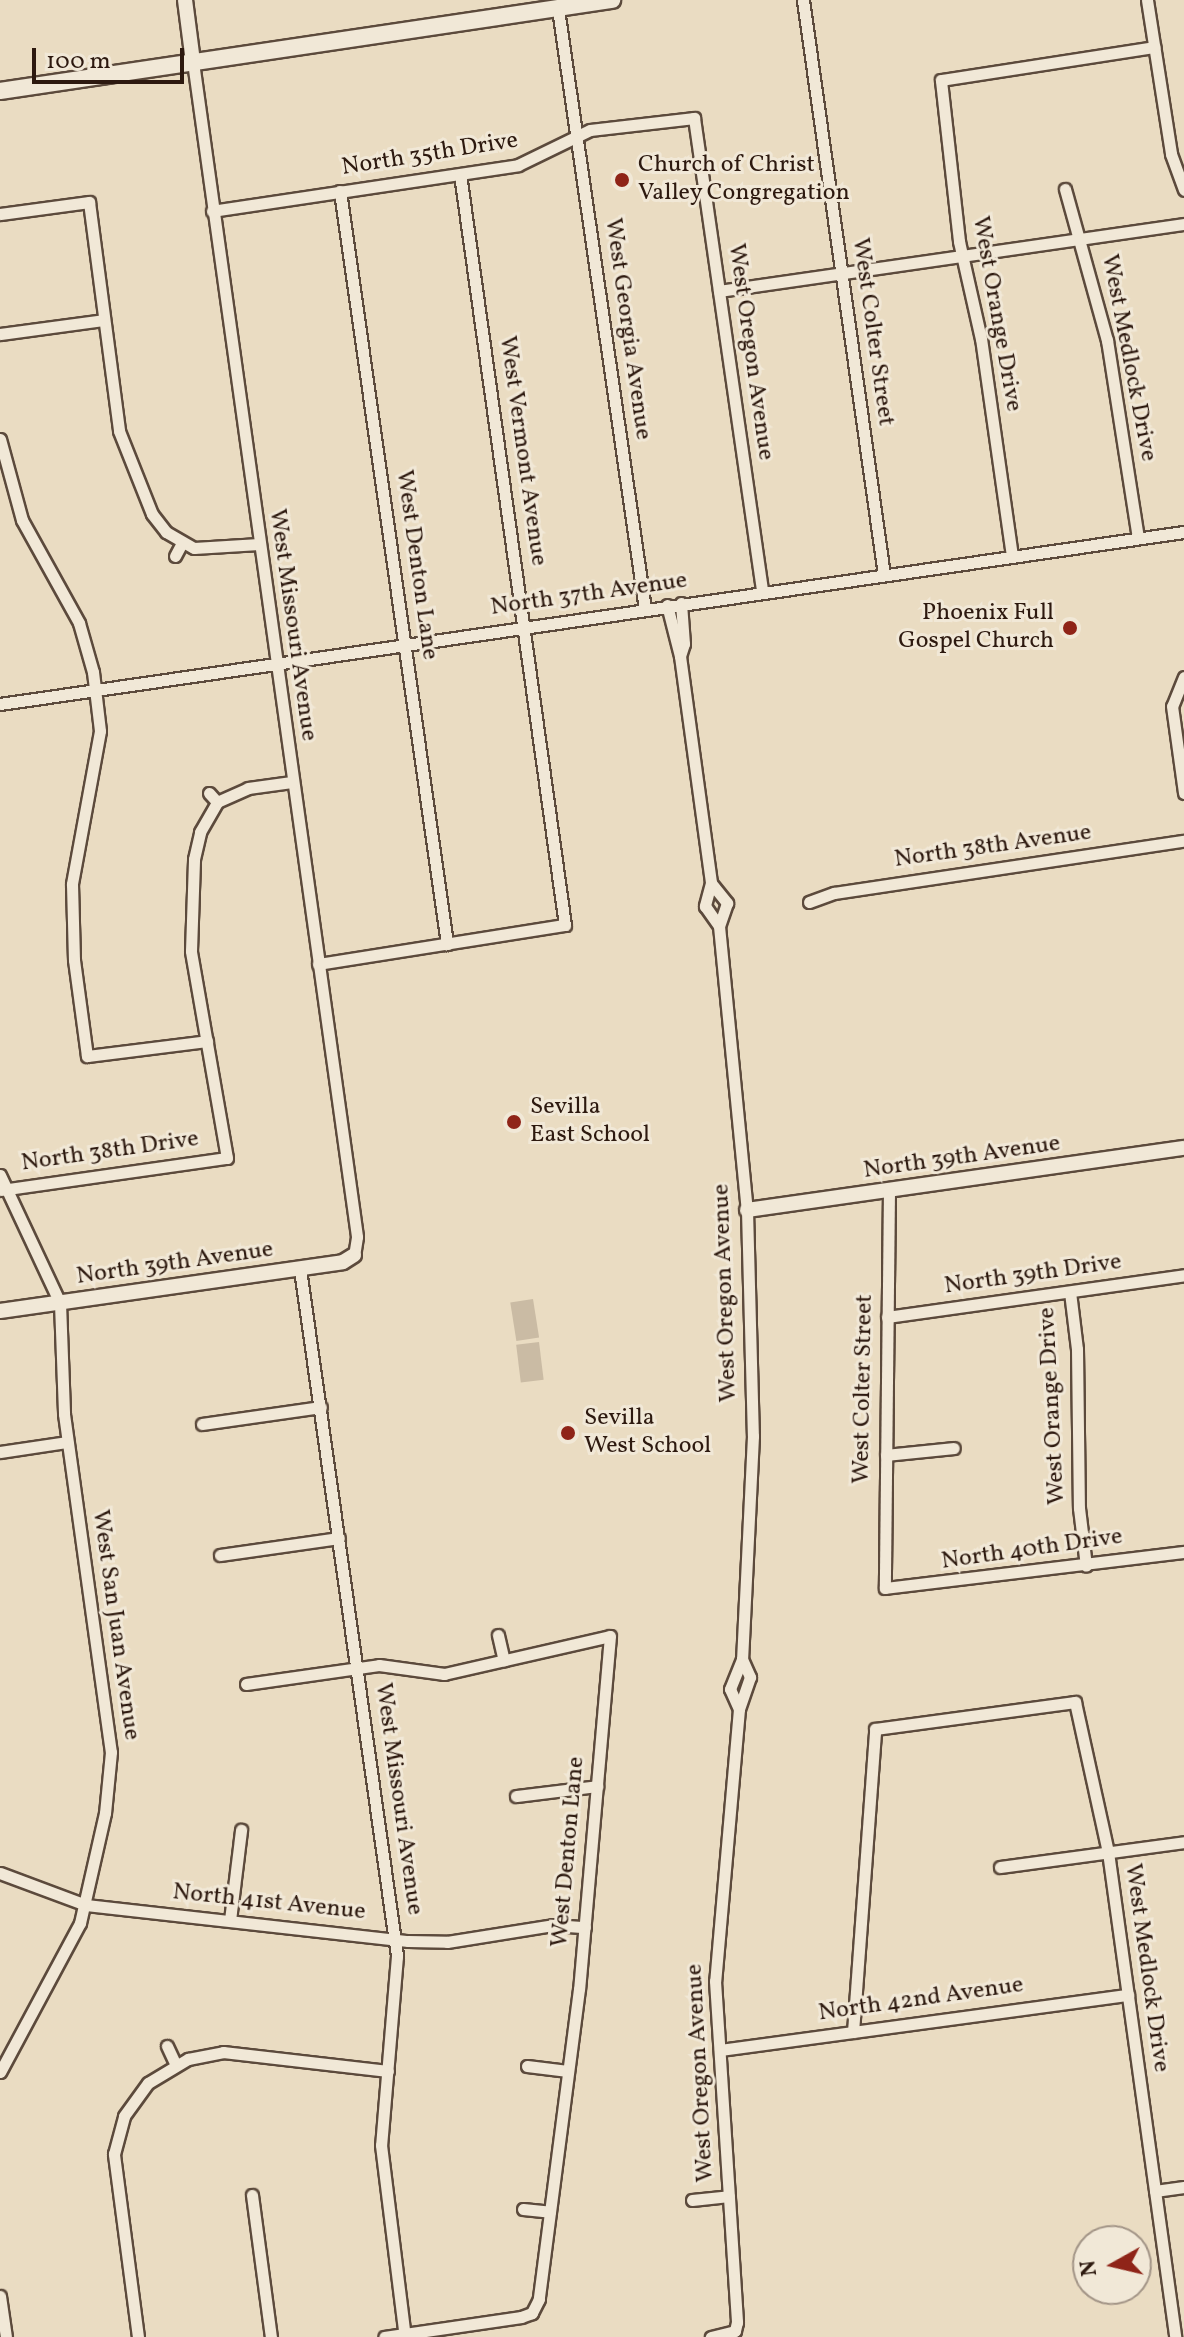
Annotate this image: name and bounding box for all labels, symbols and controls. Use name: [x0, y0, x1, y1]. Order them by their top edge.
scale bar: [36, 32, 188, 82]
text: 100 m: [46, 45, 111, 79]
street label: North 35th Drive: [340, 127, 520, 183]
place label: Church of Christ Valley Congregation: [638, 152, 851, 208]
marker: Church of Christ Valley Congregation: [613, 171, 631, 189]
street label: West Orange Drive: [965, 214, 1027, 414]
street label: West Georgia Avenue: [597, 216, 657, 442]
street label: West Colter Street: [845, 236, 899, 428]
street label: West Oregon Avenue: [721, 242, 779, 462]
street label: West Medlock Drive: [1094, 252, 1162, 464]
street label: West Vermont Avenue: [492, 334, 552, 568]
street label: West Denton Lane: [388, 468, 444, 662]
street label: West Missouri Avenue: [261, 507, 323, 743]
street label: North 37th Avenue: [489, 567, 689, 623]
place label: Phoenix Full Gospel Church: [898, 600, 1054, 656]
marker: Phoenix Full Gospel Church: [1061, 619, 1079, 637]
street label: North 38th Avenue: [893, 819, 1093, 875]
place label: Sevilla East School: [530, 1094, 650, 1150]
marker: Sevilla East School: [505, 1113, 523, 1131]
street label: North 38th Drive: [19, 1125, 201, 1179]
street label: North 39th Avenue: [862, 1130, 1062, 1186]
street label: West Oregon Avenue: [708, 1183, 744, 1403]
street label: North 39th Avenue: [75, 1236, 275, 1292]
street label: North 39th Drive: [943, 1248, 1123, 1302]
street label: West Colter Street: [848, 1294, 880, 1484]
street label: West Orange Drive: [1033, 1306, 1073, 1506]
place label: Sevilla West School: [584, 1405, 711, 1461]
marker: Sevilla West School: [559, 1424, 577, 1442]
street label: West San Juan Avenue: [85, 1508, 145, 1742]
street label: North 40th Drive: [940, 1523, 1124, 1577]
street label: West Missouri Avenue: [367, 1681, 429, 1917]
street label: West Denton Lane: [546, 1755, 592, 1949]
street label: West Medlock Drive: [1117, 1862, 1175, 2074]
street label: North 41st Avenue: [171, 1879, 367, 1927]
street label: West Oregon Avenue: [681, 1963, 721, 2183]
street label: North 42nd Avenue: [817, 1971, 1025, 2029]
north arrow: [1072, 2225, 1152, 2305]
text: N: [1073, 2258, 1106, 2278]

